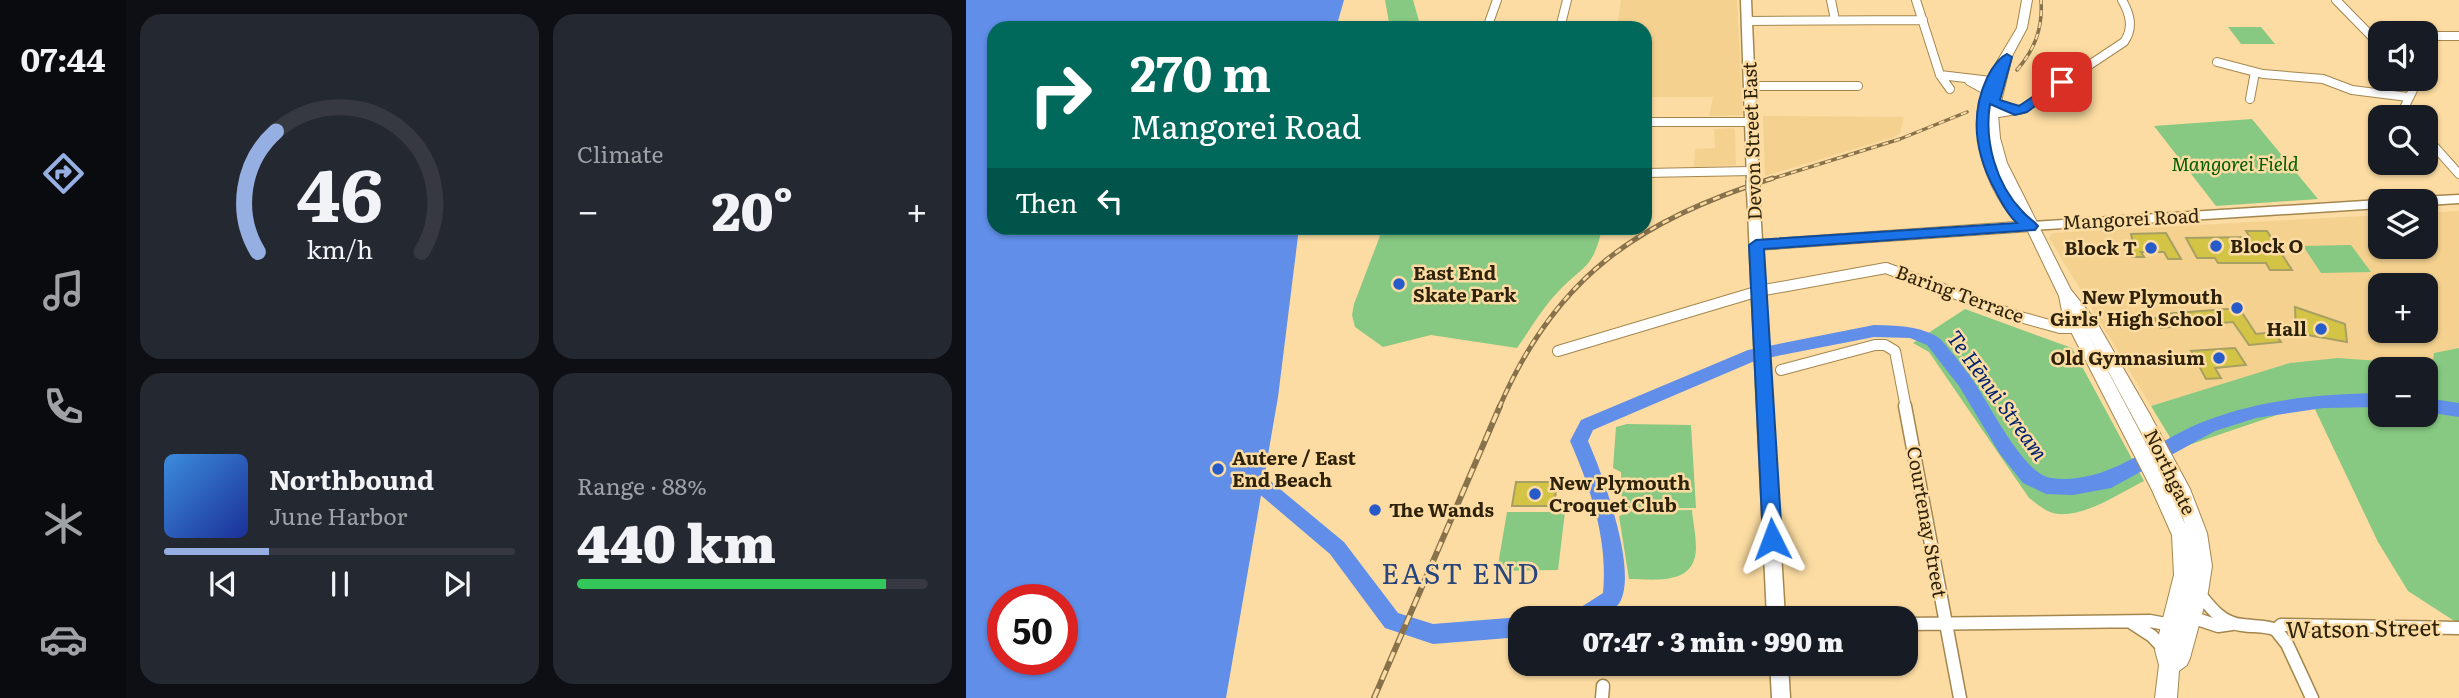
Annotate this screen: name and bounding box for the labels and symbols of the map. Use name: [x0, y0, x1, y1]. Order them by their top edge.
pin: [2032, 52, 2092, 112]
street label: Devon Street East: [1734, 61, 1768, 221]
park label: Mangorei Field: [2171, 149, 2299, 177]
street label: Mangorei Road: [2062, 200, 2201, 236]
place label: Block O: [2230, 231, 2303, 259]
place label: Block T: [2064, 233, 2137, 261]
marker: Block O: [2208, 238, 2224, 254]
marker: Block T: [2143, 240, 2159, 256]
street label: Baring Terrace: [1892, 257, 2028, 329]
place label: East End Skate Park: [1413, 258, 1517, 308]
marker: East End Skate Park: [1391, 276, 1407, 292]
place label: New Plymouth Girls' High School: [2050, 282, 2223, 332]
marker: New Plymouth Girls' High School: [2229, 300, 2245, 316]
place label: Hall: [2266, 314, 2307, 342]
marker: Hall: [2313, 321, 2329, 337]
water label: Te Hēnui Stream: [1941, 323, 2057, 466]
place label: Old Gymnasium: [2050, 343, 2205, 371]
marker: Old Gymnasium: [2211, 350, 2227, 366]
street label: Northgate: [2138, 424, 2204, 519]
place label: Autere / East End Beach: [1232, 443, 1356, 493]
street label: Courtenay Street: [1901, 444, 1955, 600]
marker: Autere / East End Beach: [1210, 461, 1226, 477]
place label: New Plymouth Croquet Club: [1549, 468, 1690, 518]
marker: New Plymouth Croquet Club: [1527, 486, 1543, 502]
place label: The Wands: [1389, 495, 1494, 523]
marker: The Wands: [1367, 502, 1383, 518]
position arrow: [1735, 502, 1809, 576]
district label: EAST END: [1381, 551, 1541, 593]
speed limit sign: 50: [987, 584, 1078, 675]
street label: Watson Street: [2285, 609, 2441, 645]

